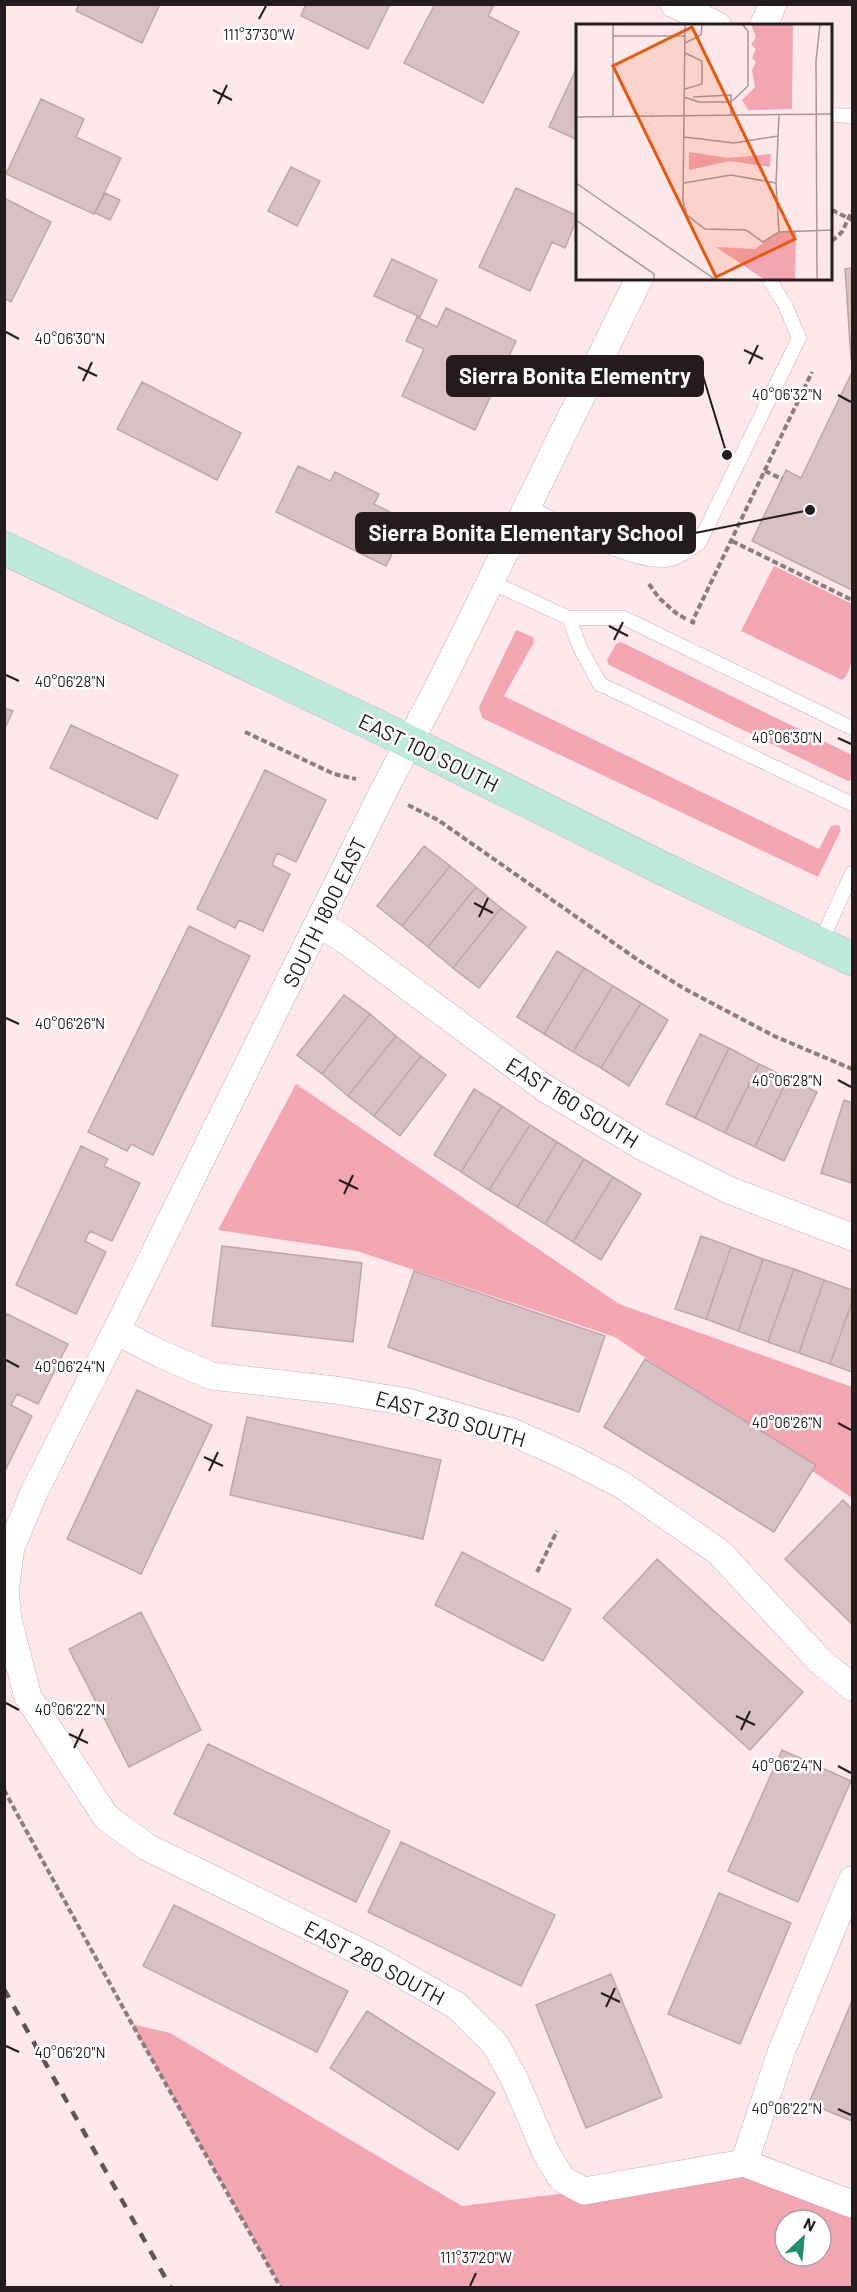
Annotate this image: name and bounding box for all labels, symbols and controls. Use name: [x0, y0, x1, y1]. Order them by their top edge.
inset map: [576, 24, 833, 280]
text: 111°37'30"W: [223, 25, 295, 43]
text: 40°06'30"N: [35, 329, 105, 347]
callout: Sierra Bonita Elementry: [447, 356, 703, 396]
text: Sierra Bonita Elementry: [459, 362, 691, 388]
text: 40°06'32"N: [752, 385, 822, 403]
callout: Sierra Bonita Elementary School: [356, 513, 695, 553]
text: Sierra Bonita Elementary School: [369, 519, 683, 545]
text: 40°06'28"N: [35, 672, 105, 690]
street label: EAST 100 SOUTH: [355, 707, 503, 797]
text: 40°06'30"N: [752, 728, 822, 746]
street label: SOUTH 1800 EAST: [277, 833, 371, 991]
text: 40°06'26"N: [35, 1014, 105, 1032]
street label: EAST 160 SOUTH: [502, 1051, 644, 1153]
text: 40°06'28"N: [752, 1071, 822, 1089]
text: 40°06'24"N: [35, 1357, 105, 1375]
street label: EAST 230 SOUTH: [373, 1385, 529, 1451]
text: 40°06'26"N: [752, 1413, 822, 1431]
text: 40°06'22"N: [35, 1700, 105, 1718]
text: 40°06'24"N: [752, 1756, 822, 1774]
street label: EAST 280 SOUTH: [300, 1914, 450, 2010]
text: 40°06'20"N: [34, 2043, 106, 2061]
text: 40°06'22"N: [752, 2099, 822, 2117]
north arrow: [773, 2208, 833, 2268]
text: N: [801, 2213, 819, 2235]
text: 111°37'20"W: [440, 2248, 512, 2266]

